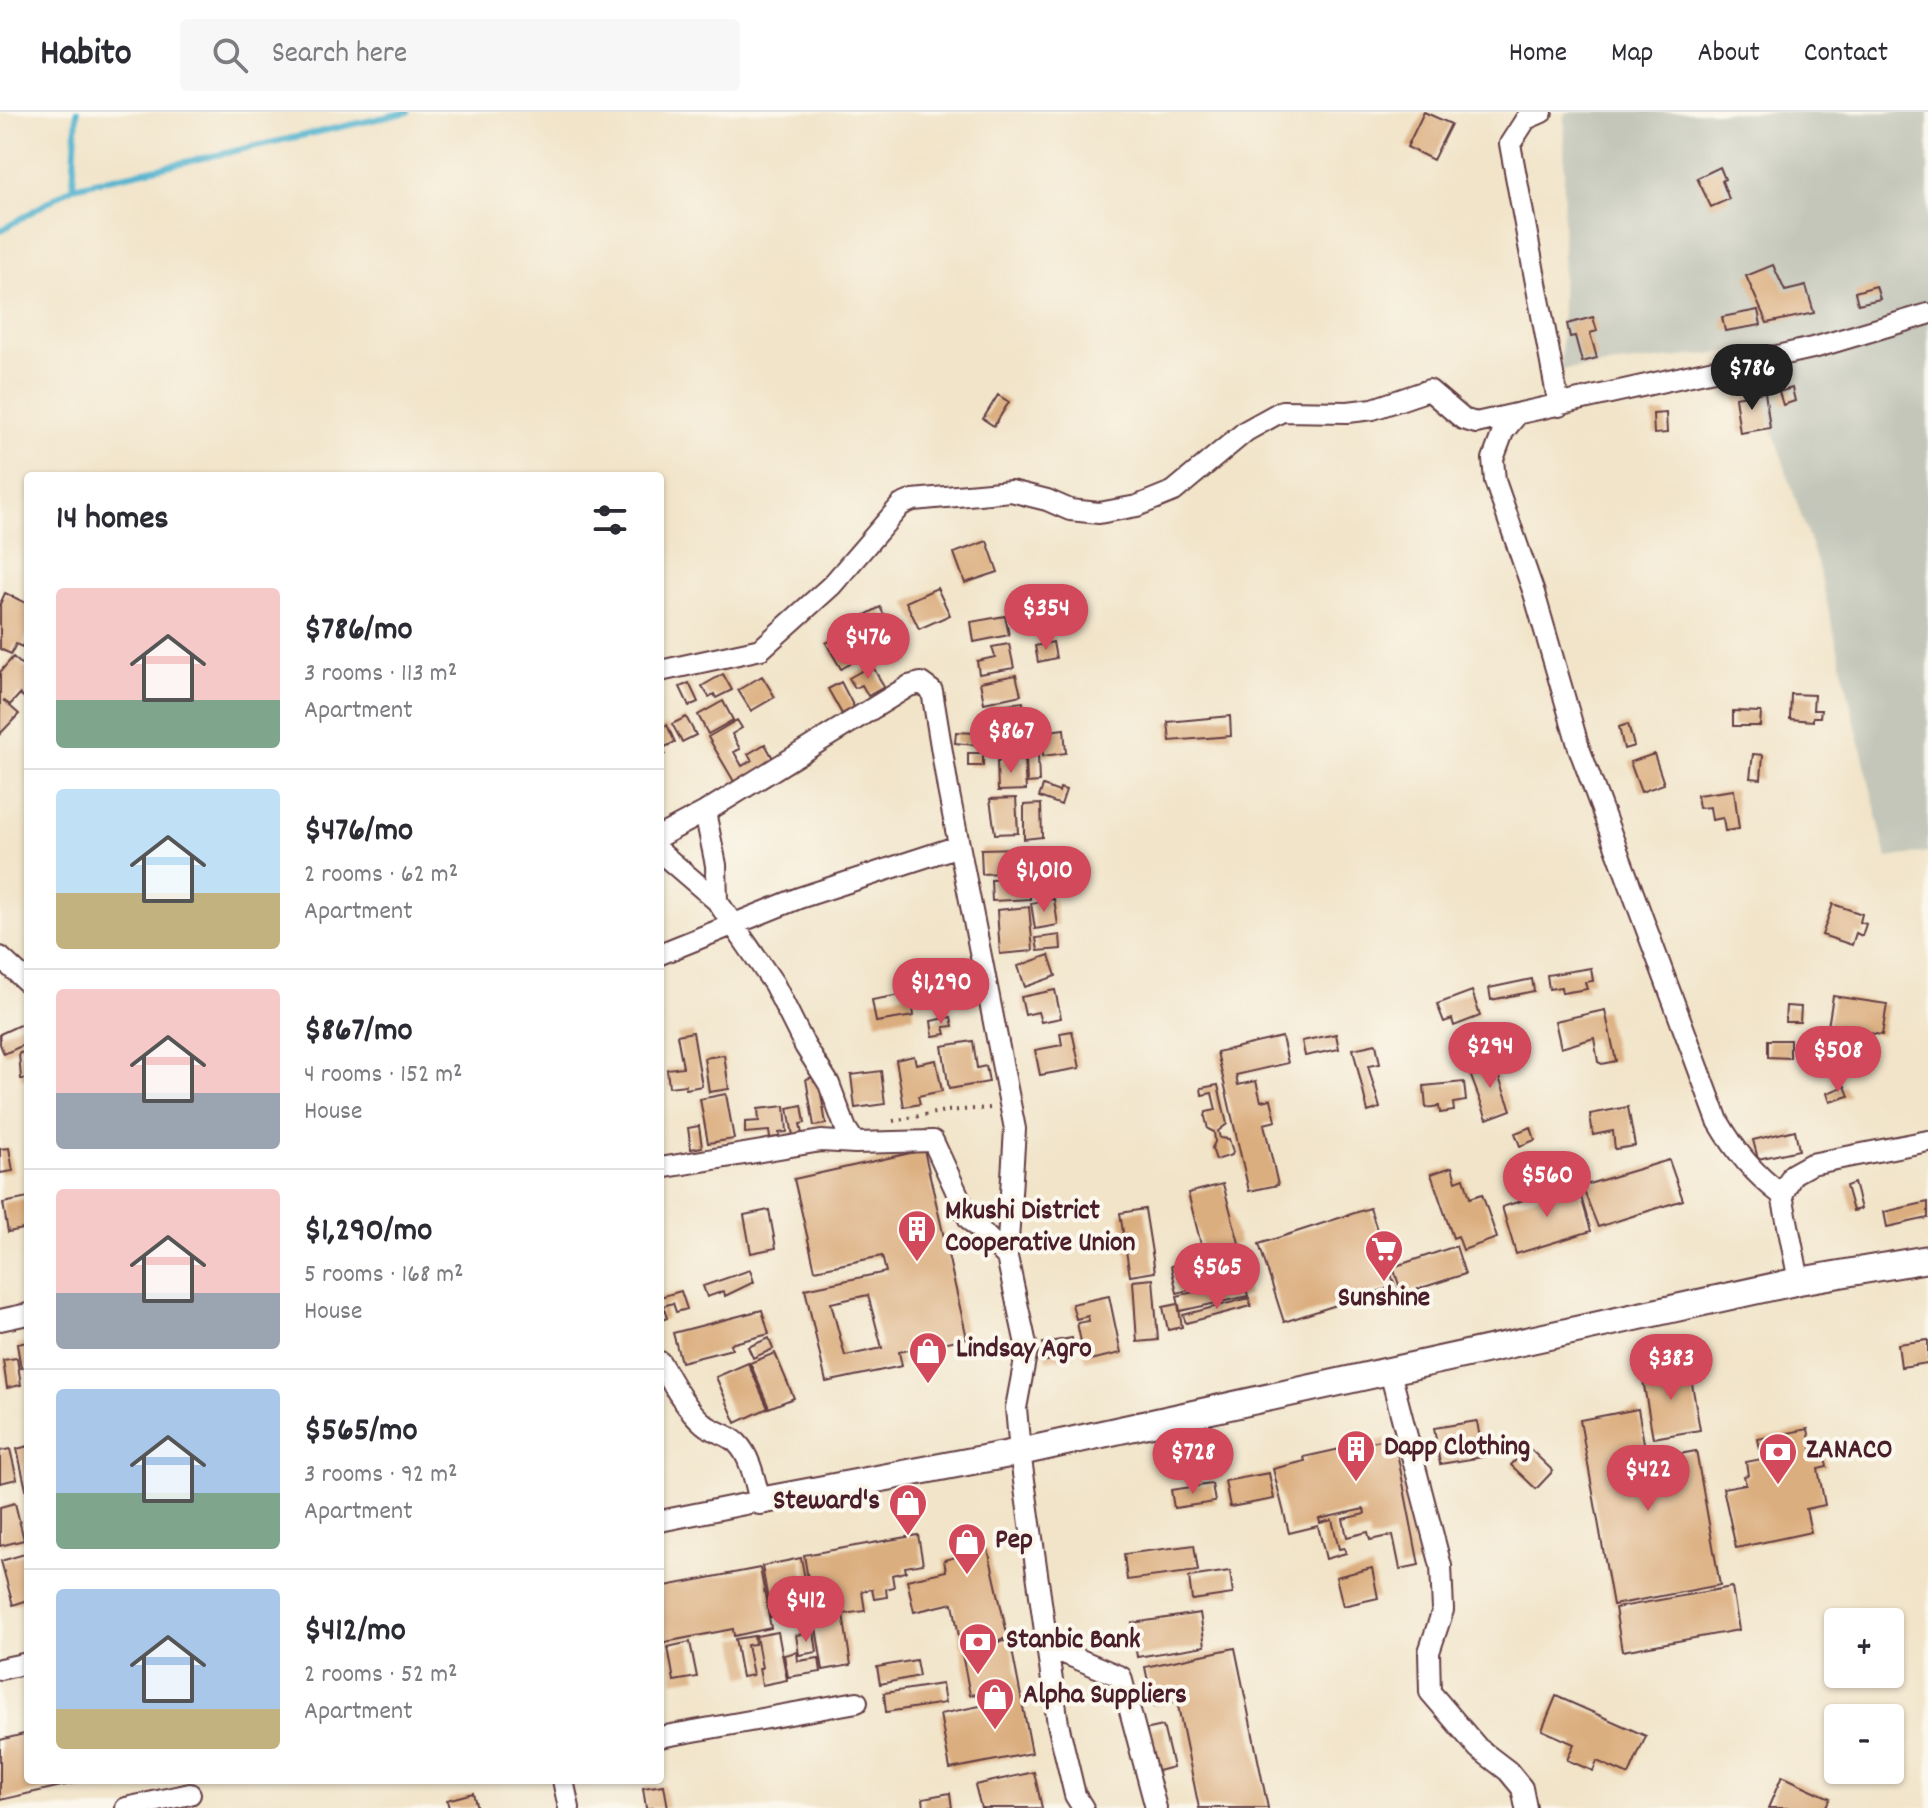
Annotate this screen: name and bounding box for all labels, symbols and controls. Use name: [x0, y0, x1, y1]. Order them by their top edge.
search box: [180, 19, 740, 91]
text: Habito: [40, 28, 132, 83]
icon: search: [208, 33, 252, 77]
text: Search here: [272, 34, 407, 77]
text: Home: [1509, 35, 1567, 75]
text: Map: [1611, 35, 1653, 75]
text: About: [1697, 35, 1760, 75]
text: Contact: [1804, 35, 1888, 75]
pin: $786: [1705, 344, 1799, 412]
text: $786: [1729, 351, 1775, 388]
text: 14 homes: [56, 496, 169, 545]
icon: filters: [588, 498, 632, 542]
pin: $354: [999, 584, 1093, 652]
text: $354: [1022, 591, 1070, 628]
text: $786/mo: [304, 607, 413, 656]
pin: $476: [821, 613, 915, 681]
icon: home: [120, 620, 216, 716]
text: $476: [845, 620, 891, 657]
text: 3 rooms · 113 m²: [304, 656, 457, 693]
text: Apartment: [304, 693, 413, 730]
pin: $867: [964, 707, 1058, 775]
text: $867: [988, 714, 1034, 751]
text: $476/mo: [304, 808, 413, 857]
icon: home: [120, 821, 216, 917]
pin: $1,010: [979, 846, 1109, 914]
text: $1,010: [1015, 853, 1073, 890]
text: 2 rooms · 62 m²: [304, 857, 458, 894]
text: Apartment: [304, 894, 413, 931]
pin: $1,290: [876, 958, 1006, 1026]
text: $1,290: [910, 965, 972, 1002]
text: $867/mo: [304, 1008, 413, 1057]
icon: home: [120, 1021, 216, 1117]
pin: $294: [1443, 1022, 1537, 1090]
pin: $508: [1791, 1026, 1885, 1094]
text: $294: [1466, 1029, 1514, 1066]
text: $508: [1813, 1033, 1863, 1070]
text: 4 rooms · 152 m²: [304, 1057, 463, 1094]
text: House: [304, 1094, 362, 1131]
pin: $560: [1500, 1151, 1594, 1219]
text: $560: [1521, 1158, 1573, 1195]
place label: Mkushi District Cooperative Union: [945, 1193, 1135, 1265]
text: $1,290/mo: [304, 1208, 432, 1257]
building icon: Mkushi District Cooperative Union: [896, 1208, 938, 1263]
icon: home: [120, 1221, 216, 1317]
supermarket icon: Sunshine: [1363, 1228, 1405, 1283]
pin: $565: [1170, 1243, 1264, 1311]
text: $565: [1192, 1250, 1242, 1287]
text: 5 rooms · 168 m²: [304, 1257, 464, 1294]
place label: Sunshine: [1338, 1280, 1430, 1320]
text: House: [304, 1294, 362, 1331]
shop icon: Lindsay Agro: [907, 1330, 949, 1385]
place label: Lindsay Agro: [956, 1331, 1092, 1371]
pin: $383: [1624, 1334, 1718, 1402]
text: $383: [1648, 1341, 1694, 1378]
text: $565/mo: [304, 1408, 418, 1457]
icon: home: [120, 1421, 216, 1517]
pin: $728: [1146, 1428, 1240, 1496]
building icon: Dapp Clothing: [1335, 1428, 1377, 1483]
place label: Dapp Clothing: [1384, 1429, 1530, 1469]
bank icon: ZANACO: [1757, 1431, 1799, 1486]
place label: ZANACO: [1806, 1432, 1893, 1472]
text: $728: [1171, 1435, 1215, 1472]
pin: $422: [1601, 1445, 1695, 1513]
text: $422: [1625, 1452, 1671, 1489]
text: 3 rooms · 92 m²: [304, 1457, 458, 1494]
shop icon: Steward's: [887, 1482, 929, 1537]
place label: Steward's: [773, 1483, 880, 1523]
text: Apartment: [304, 1494, 413, 1531]
shop icon: Pep: [946, 1521, 988, 1576]
place label: Pep: [995, 1522, 1033, 1562]
pin: $412: [759, 1576, 853, 1644]
text: $412: [785, 1583, 827, 1620]
text: $412/mo: [304, 1608, 406, 1657]
map controls: [1824, 1608, 1904, 1784]
button: +: [1824, 1608, 1904, 1688]
icon: home: [120, 1621, 216, 1717]
bank icon: Stanbic Bank: [957, 1621, 999, 1676]
place label: Stanbic Bank: [1006, 1622, 1141, 1662]
text: 2 rooms · 52 m²: [304, 1657, 457, 1694]
shop icon: Alpha Suppliers: [974, 1676, 1016, 1731]
place label: Alpha Suppliers: [1023, 1677, 1187, 1717]
text: Apartment: [304, 1694, 413, 1731]
button: −: [1824, 1704, 1904, 1784]

